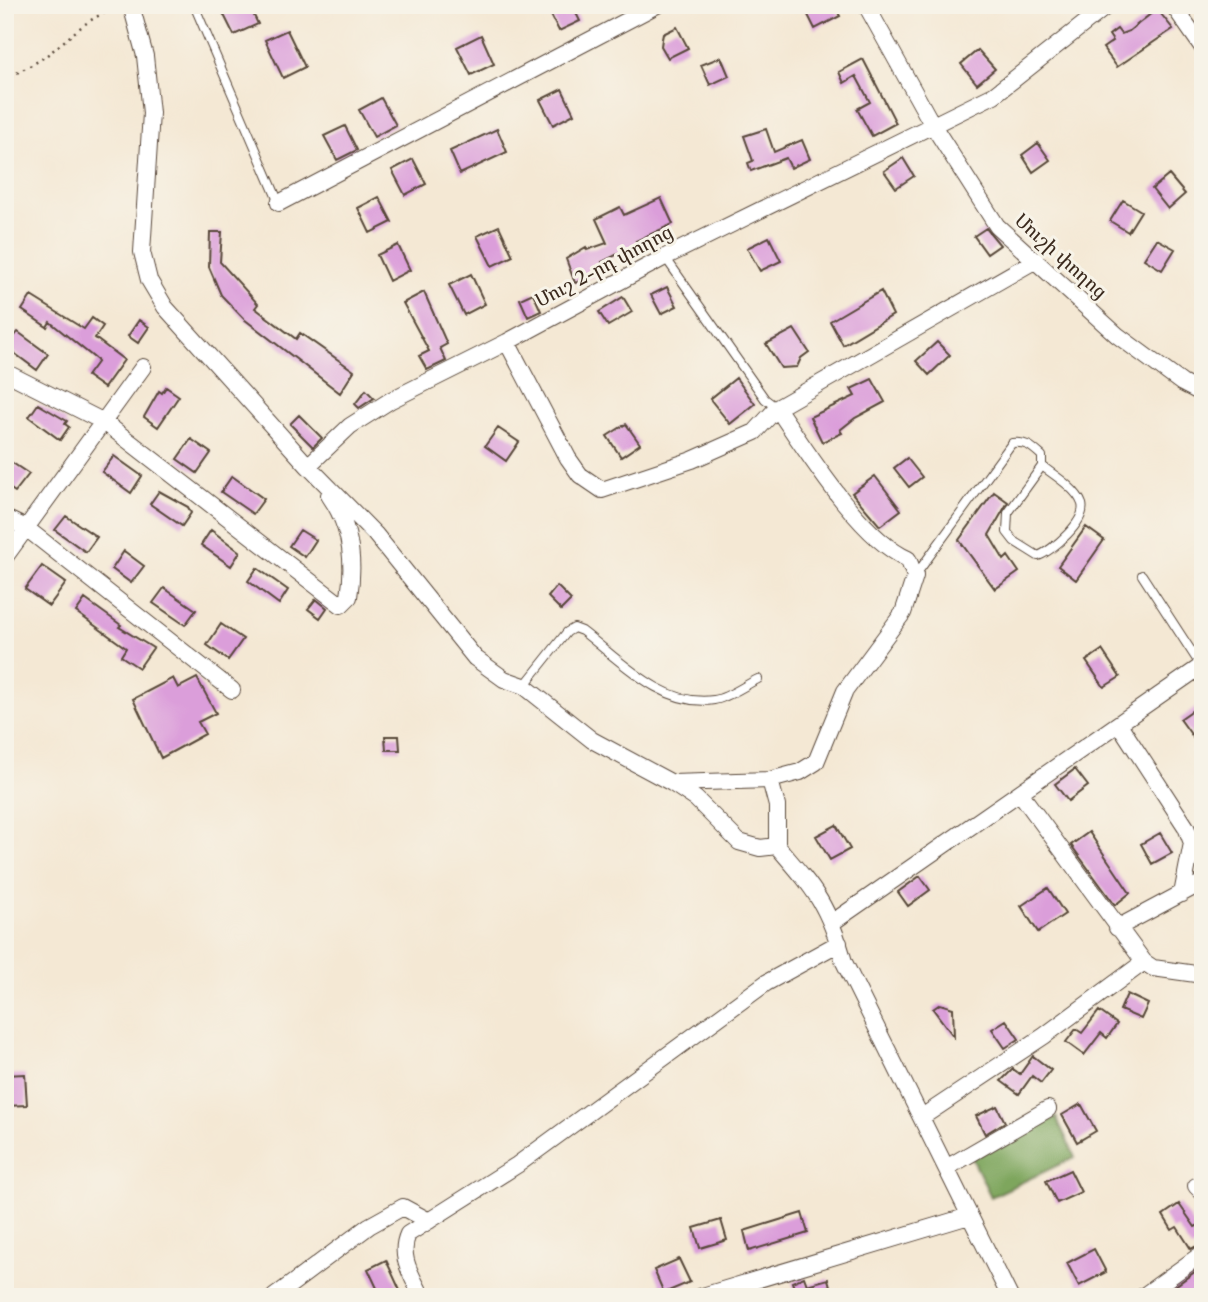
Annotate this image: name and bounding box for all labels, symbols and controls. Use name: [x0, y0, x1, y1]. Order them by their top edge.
street label: Մուշի փողոց: [1010, 209, 1112, 303]
street label: Մուշ 2-րդ փողոց: [531, 220, 677, 312]

